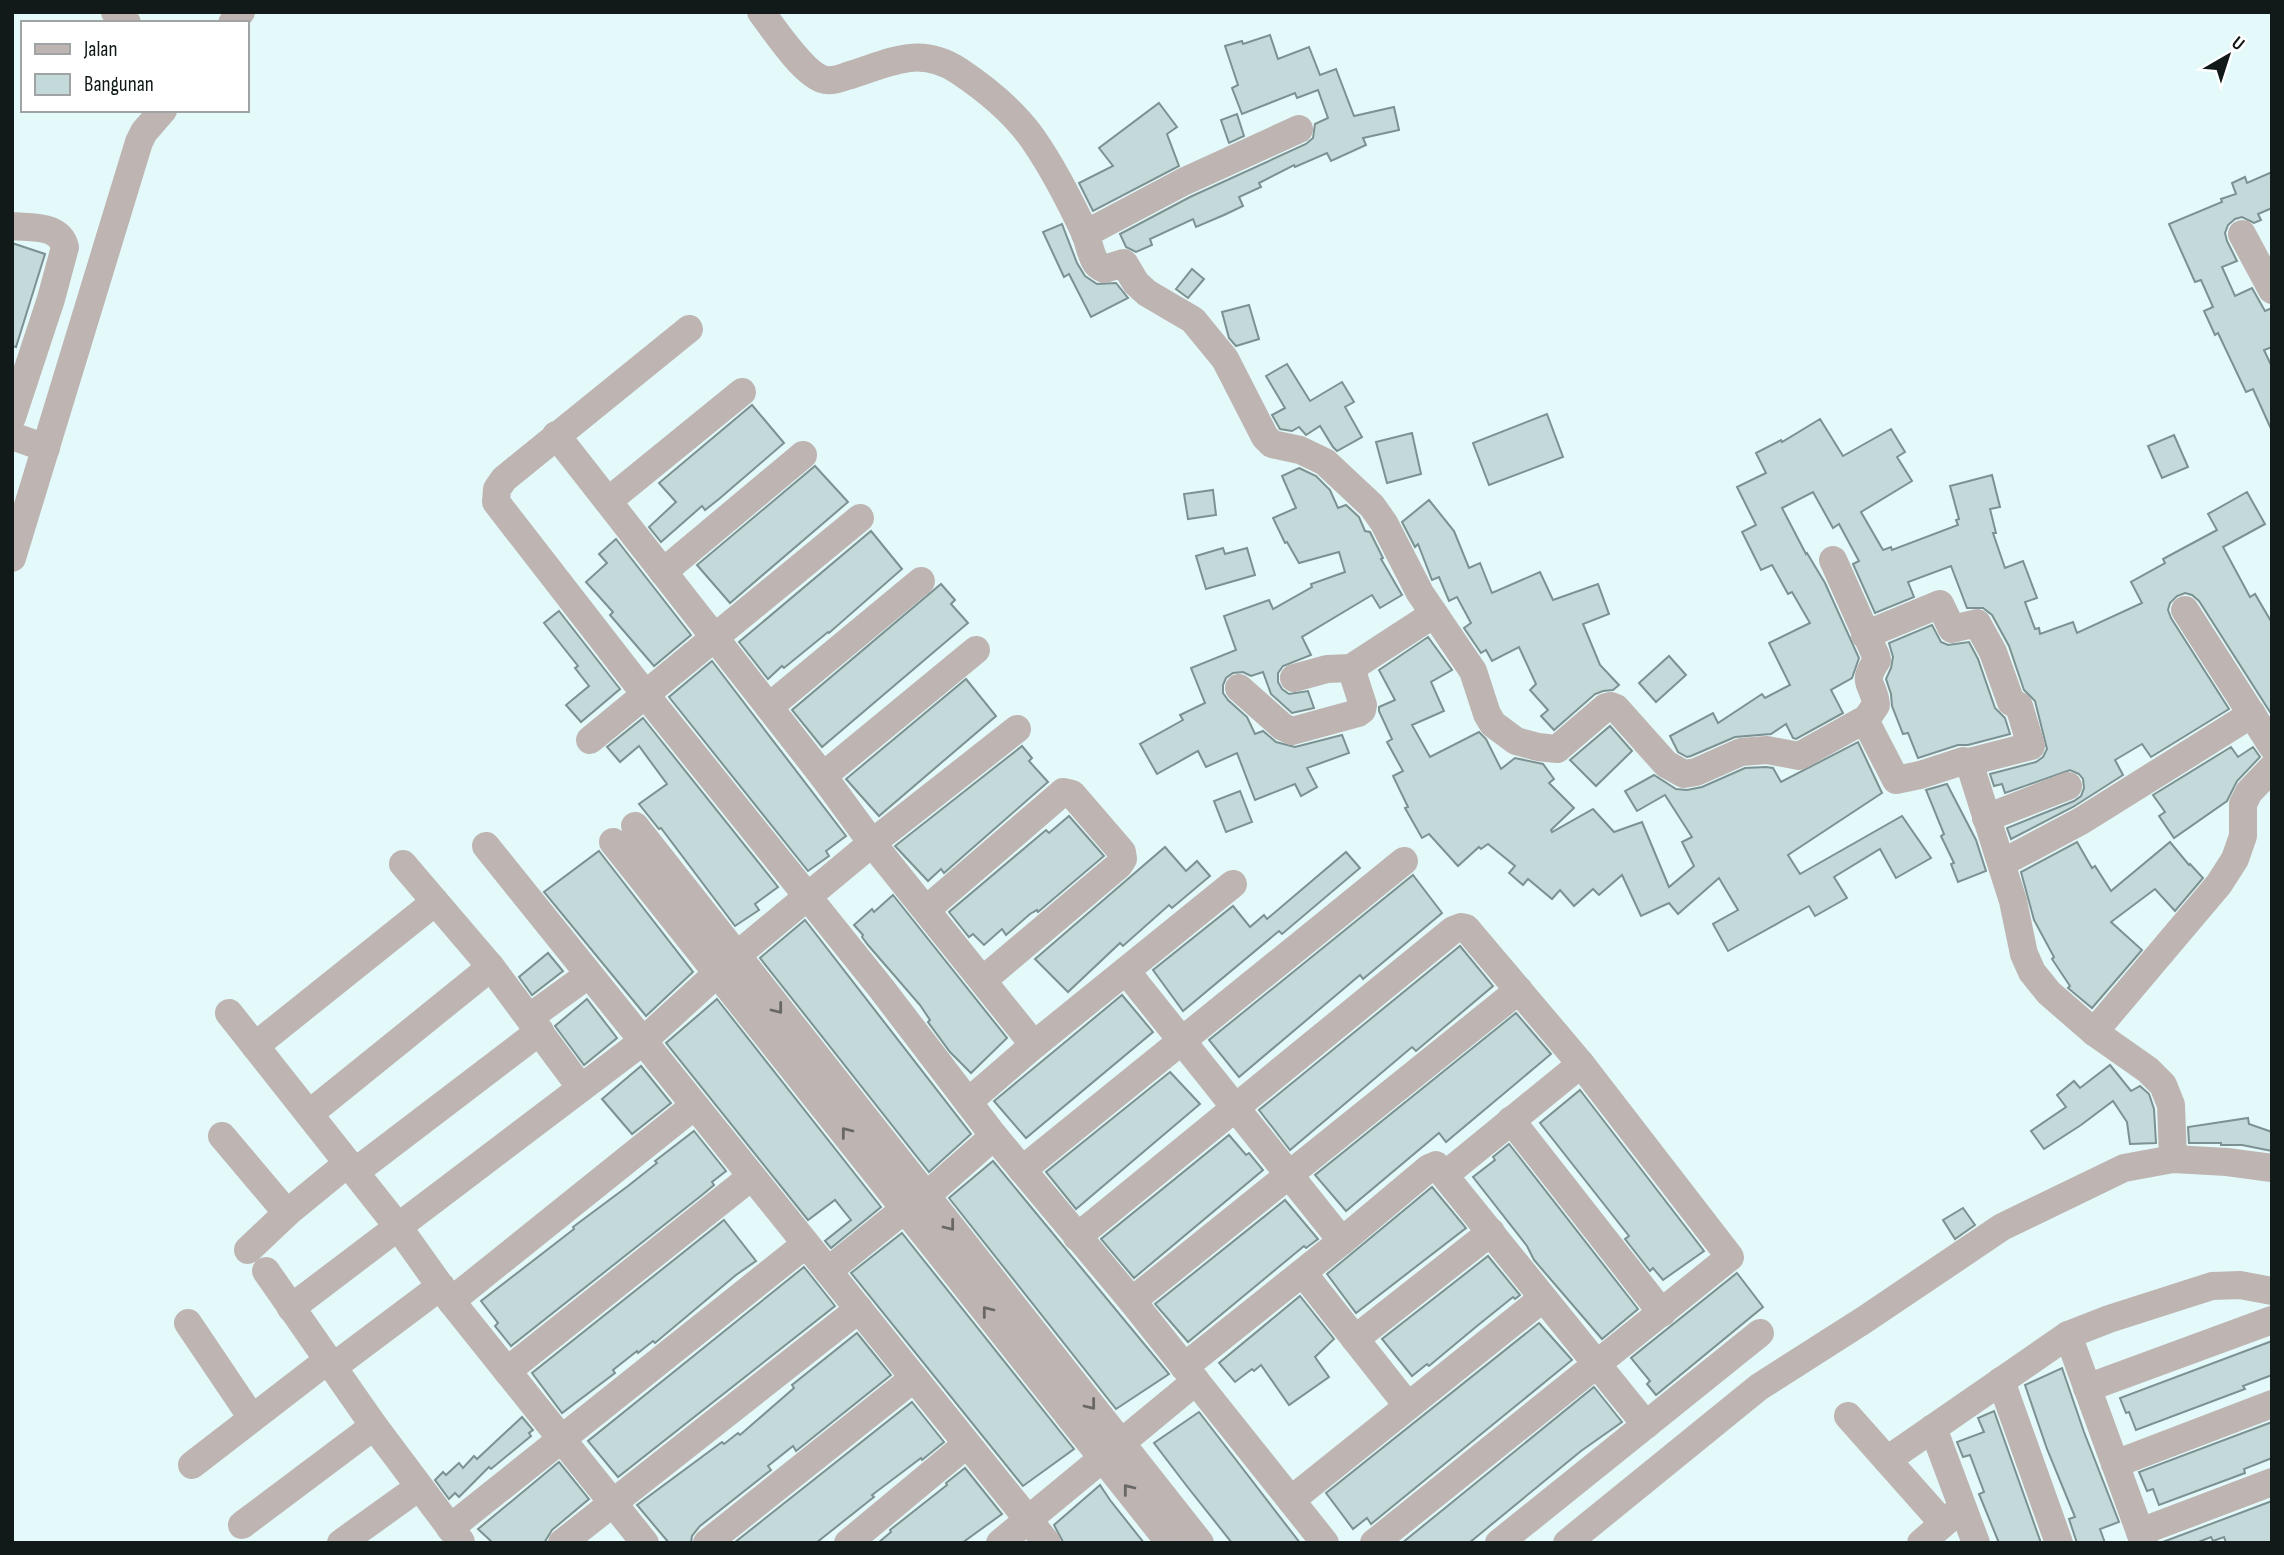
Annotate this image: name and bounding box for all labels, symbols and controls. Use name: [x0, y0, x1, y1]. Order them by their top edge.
legend: [21, 21, 248, 112]
north arrow: [2193, 21, 2263, 91]
text: U: [2227, 32, 2249, 56]
text: Jalan: [83, 37, 117, 62]
text: Bangunan: [84, 72, 154, 97]
one-way arrow: [770, 1002, 783, 1014]
one-way arrow: [841, 1128, 854, 1140]
one-way arrow: [941, 1219, 954, 1231]
one-way arrow: [982, 1306, 995, 1318]
one-way arrow: [1083, 1396, 1095, 1409]
one-way arrow: [1124, 1485, 1136, 1498]

